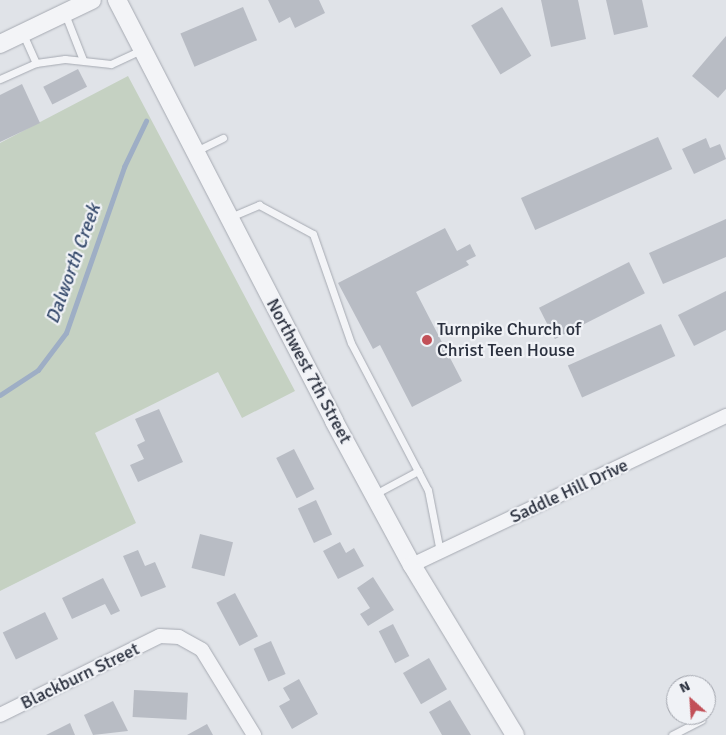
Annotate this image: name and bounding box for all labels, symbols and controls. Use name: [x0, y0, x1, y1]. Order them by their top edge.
water label: Dalworth Creek: [42, 201, 106, 327]
street label: Northwest 7th Street: [262, 295, 356, 447]
place label: Turnpike Church of Christ Teen House: [437, 319, 581, 362]
marker: Turnpike Church of Christ Teen House: [421, 334, 433, 346]
street label: Saddle Hill Drive: [507, 454, 631, 528]
street label: Blackburn Street: [17, 638, 143, 714]
north arrow: [666, 675, 716, 725]
text: N: [677, 677, 693, 697]

